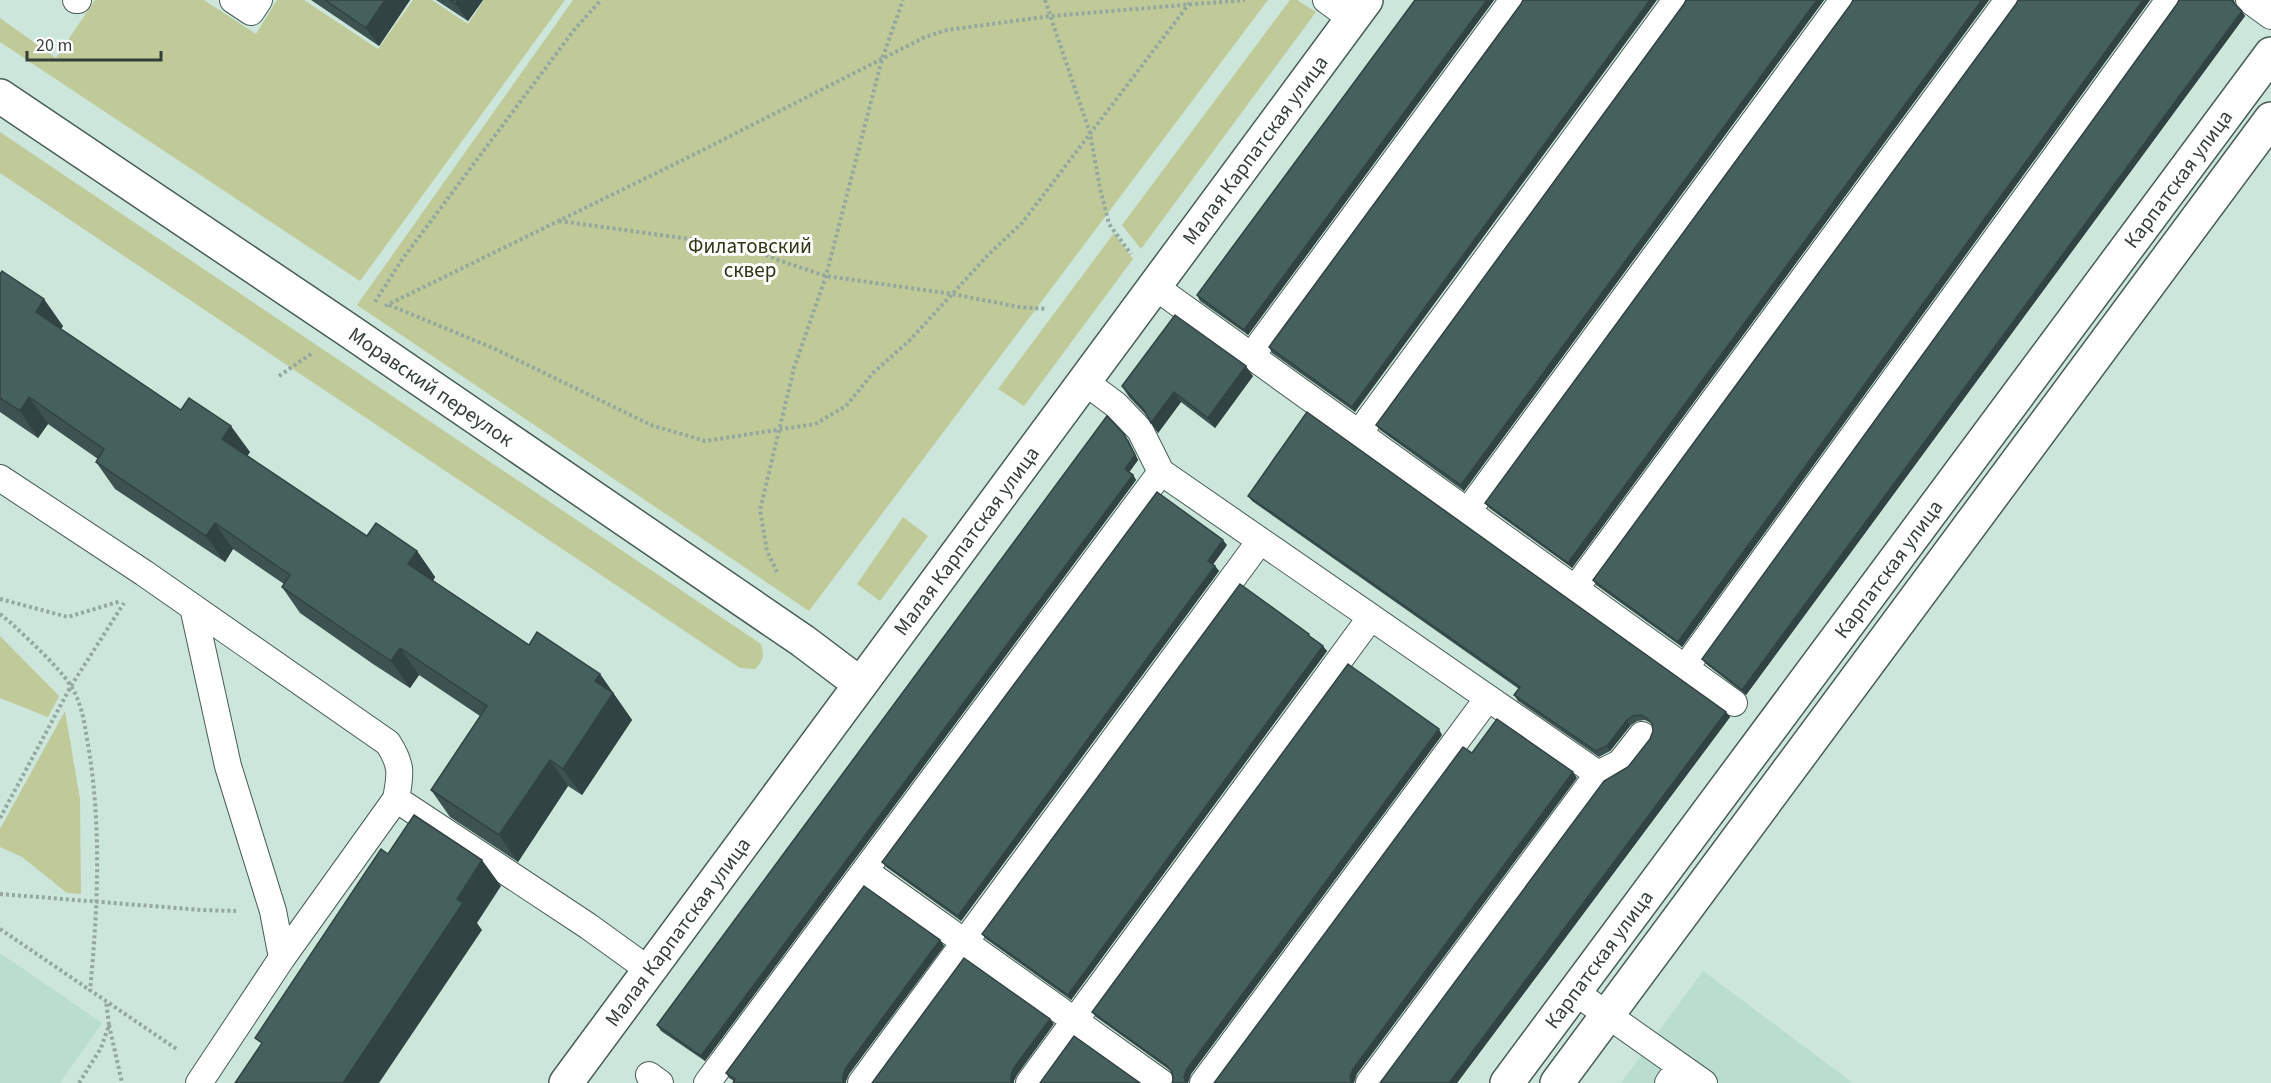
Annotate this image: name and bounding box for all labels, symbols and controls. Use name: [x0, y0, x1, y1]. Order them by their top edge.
scale bar: [27, 24, 160, 62]
text: 20 m: [36, 33, 72, 58]
street label: Малая Карпатская улица: [1175, 49, 1335, 251]
street label: Карпатская улица: [2117, 103, 2240, 255]
park label: Филатовский сквер: [688, 231, 812, 285]
street label: Моравский переулок: [343, 320, 520, 454]
street label: Малая Карпатская улица: [886, 440, 1047, 642]
street label: Карпатская улица: [1827, 493, 1950, 645]
street label: Малая Карпатская улица: [598, 831, 758, 1033]
street label: Карпатская улица: [1537, 884, 1660, 1035]

